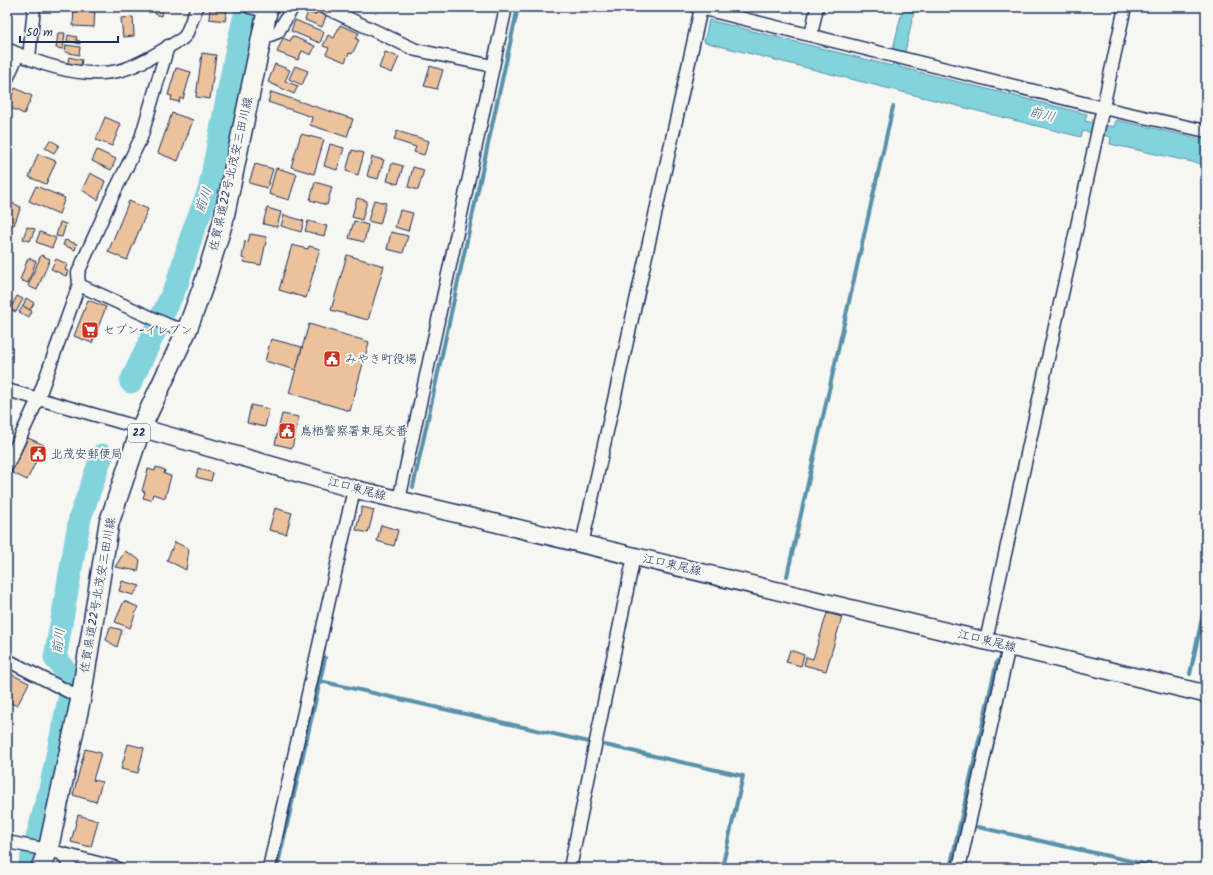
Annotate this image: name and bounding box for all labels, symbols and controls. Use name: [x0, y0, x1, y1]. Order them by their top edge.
scale bar: [20, 18, 118, 44]
text: 50 m: [26, 23, 53, 42]
street label: 佐賀県道22号北茂安三田川線: [204, 95, 258, 253]
water label: 前川: [1027, 102, 1057, 128]
water label: 前川: [190, 184, 218, 216]
supermarket icon: セブン-イレブン: [80, 320, 100, 340]
place label: セブン-イレブン: [103, 321, 193, 340]
public building icon: みやき町役場: [322, 349, 342, 369]
place label: みやき町役場: [345, 350, 417, 369]
public building icon: 鳥栖警察署東尾交番: [277, 421, 297, 441]
place label: 鳥栖警察署東尾交番: [300, 422, 408, 441]
road number: 22: [128, 424, 150, 442]
public building icon: 北茂安郵便局: [28, 444, 48, 464]
place label: 北茂安郵便局: [51, 445, 123, 464]
street label: 江口東尾線: [326, 472, 388, 506]
street label: 佐賀県道22号北茂安三田川線: [75, 516, 121, 674]
street label: 江口東尾線: [641, 549, 703, 581]
street label: 江口東尾線: [956, 625, 1018, 657]
water label: 前川: [47, 627, 71, 655]

